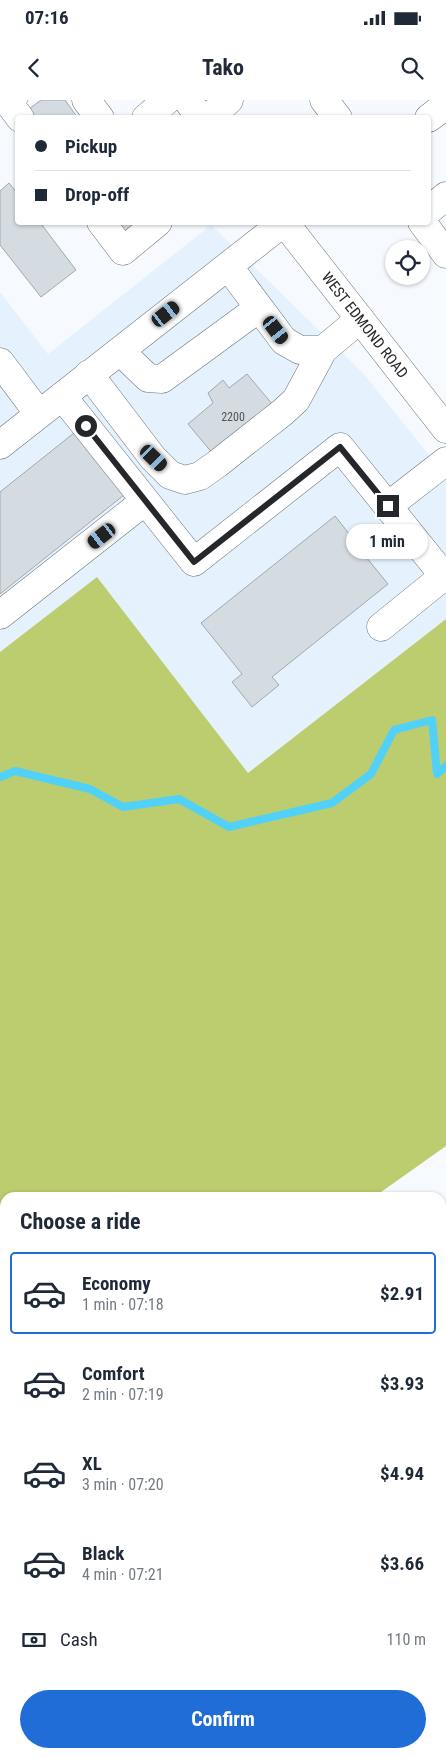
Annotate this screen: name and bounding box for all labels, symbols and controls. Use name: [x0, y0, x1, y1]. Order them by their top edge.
text: 07:16: [25, 6, 69, 29]
icon: back: [20, 54, 48, 82]
icon: search: [398, 54, 426, 82]
text: Tako: [202, 55, 244, 80]
text: Pickup: [65, 135, 117, 158]
text: Drop-off: [65, 183, 129, 206]
map controls: [385, 240, 430, 285]
button: locate: [385, 240, 430, 285]
street label: WEST EDMOND ROAD: [318, 269, 412, 382]
car: [149, 299, 182, 329]
car: [260, 314, 291, 346]
house number: 2200: [221, 410, 245, 424]
route start: [75, 415, 97, 437]
car: [137, 442, 170, 474]
route end: [377, 495, 399, 517]
car: [85, 521, 118, 551]
callout: 1 min: [347, 524, 429, 558]
text: 1 min: [369, 532, 405, 551]
text: Choose a ride: [20, 1209, 141, 1234]
icon: car: [22, 1271, 67, 1316]
text: Economy: [82, 1272, 151, 1295]
text: $2.91: [380, 1282, 424, 1305]
text: 1 min · 07:18: [82, 1295, 164, 1314]
icon: car: [22, 1361, 67, 1406]
text: Comfort: [82, 1362, 145, 1385]
text: $3.93: [380, 1372, 424, 1395]
text: 2 min · 07:19: [82, 1385, 164, 1404]
icon: car: [22, 1451, 67, 1496]
text: XL: [82, 1452, 102, 1475]
text: $4.94: [380, 1462, 424, 1485]
text: 3 min · 07:20: [82, 1475, 164, 1494]
icon: car: [22, 1541, 67, 1586]
text: Black: [82, 1542, 124, 1565]
text: $3.66: [380, 1552, 424, 1575]
text: 4 min · 07:21: [82, 1565, 164, 1584]
icon: cash: [20, 1626, 48, 1654]
text: Cash: [60, 1628, 98, 1651]
text: 110 m: [387, 1630, 426, 1649]
button: Confirm: [20, 1690, 426, 1748]

